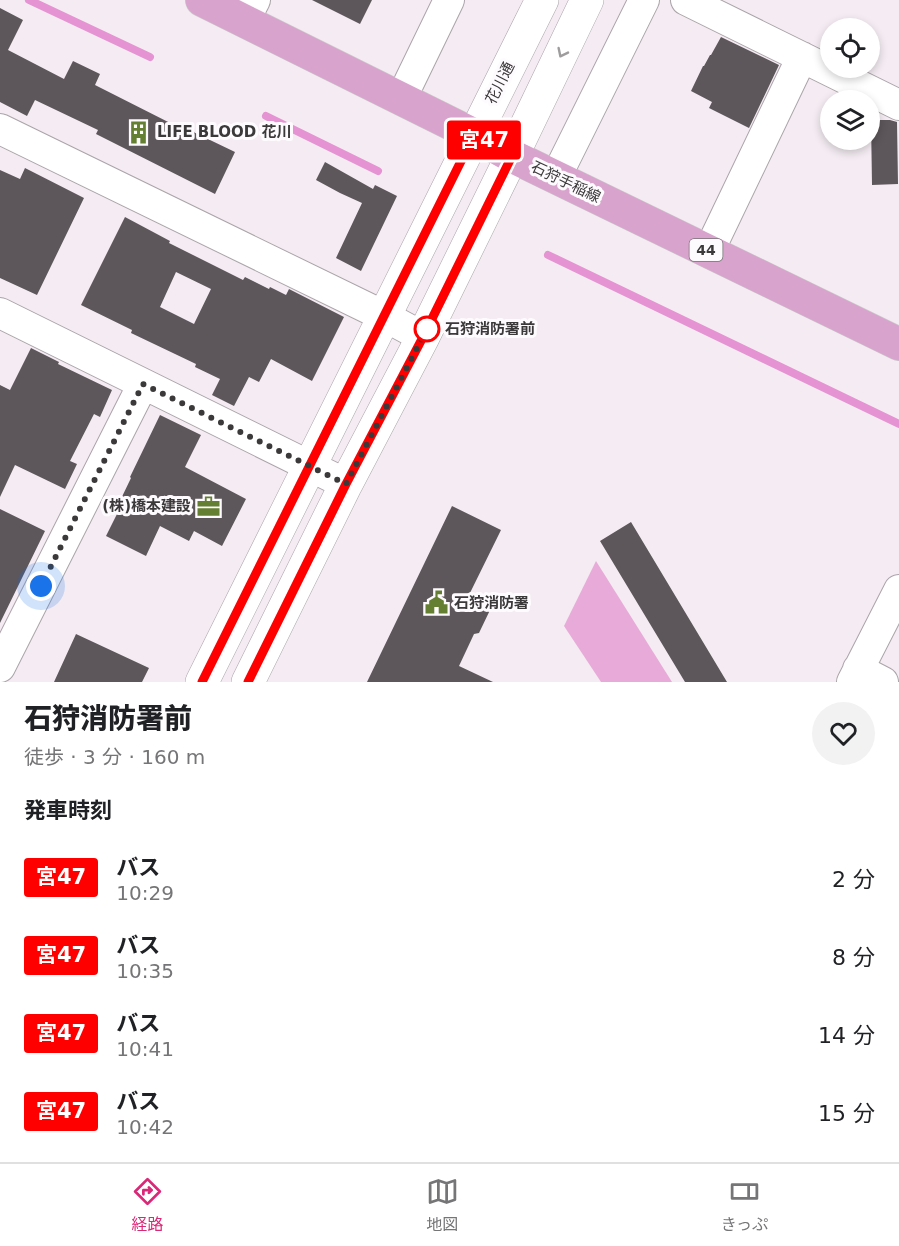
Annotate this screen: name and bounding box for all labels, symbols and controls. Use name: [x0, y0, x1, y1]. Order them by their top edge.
map controls: [820, 18, 880, 150]
button: locate: [820, 18, 880, 78]
one-way arrow: [558, 46, 570, 57]
street label: 花川通: [482, 59, 518, 107]
button: layers: [820, 90, 880, 150]
building icon: LIFE BLOOD 花川: [126, 119, 152, 145]
line badge: 宮47: [450, 120, 518, 160]
place label: LIFE BLOOD 花川: [157, 123, 292, 141]
text: 宮47: [459, 128, 509, 152]
street label: 石狩手稲線: [528, 157, 604, 207]
road number: 44: [690, 239, 722, 261]
marker: 石狩消防署前: [414, 316, 440, 342]
place label: 石狩消防署前: [445, 320, 535, 338]
office icon: (株)橋本建設: [196, 493, 222, 519]
place label: (株)橋本建設: [102, 497, 191, 515]
your location: [26, 571, 56, 601]
public building icon: 石狩消防署: [423, 590, 449, 616]
place label: 石狩消防署: [454, 594, 529, 612]
text: 石狩消防署前: [24, 702, 192, 735]
button: heart: [812, 702, 875, 765]
text: 徒歩 · 3 分 · 160 m: [24, 745, 205, 769]
text: 発車時刻: [24, 798, 112, 823]
text: バス: [116, 855, 160, 880]
text: 宮47: [36, 865, 86, 889]
text: 2 分: [832, 867, 875, 892]
text: 10:29: [116, 881, 174, 905]
text: バス: [116, 933, 160, 958]
text: 宮47: [36, 943, 86, 967]
text: 8 分: [832, 945, 875, 970]
text: 10:35: [116, 959, 174, 983]
text: バス: [116, 1011, 160, 1036]
text: 宮47: [36, 1021, 86, 1045]
text: 14 分: [818, 1023, 875, 1048]
text: 10:41: [116, 1037, 174, 1061]
text: バス: [116, 1089, 160, 1114]
text: 宮47: [36, 1099, 86, 1123]
text: 15 分: [818, 1101, 875, 1126]
text: 10:42: [116, 1115, 174, 1139]
tab: 経路: [131, 1175, 164, 1235]
tab: 地図: [426, 1175, 459, 1235]
tab: きっぷ: [721, 1175, 768, 1235]

